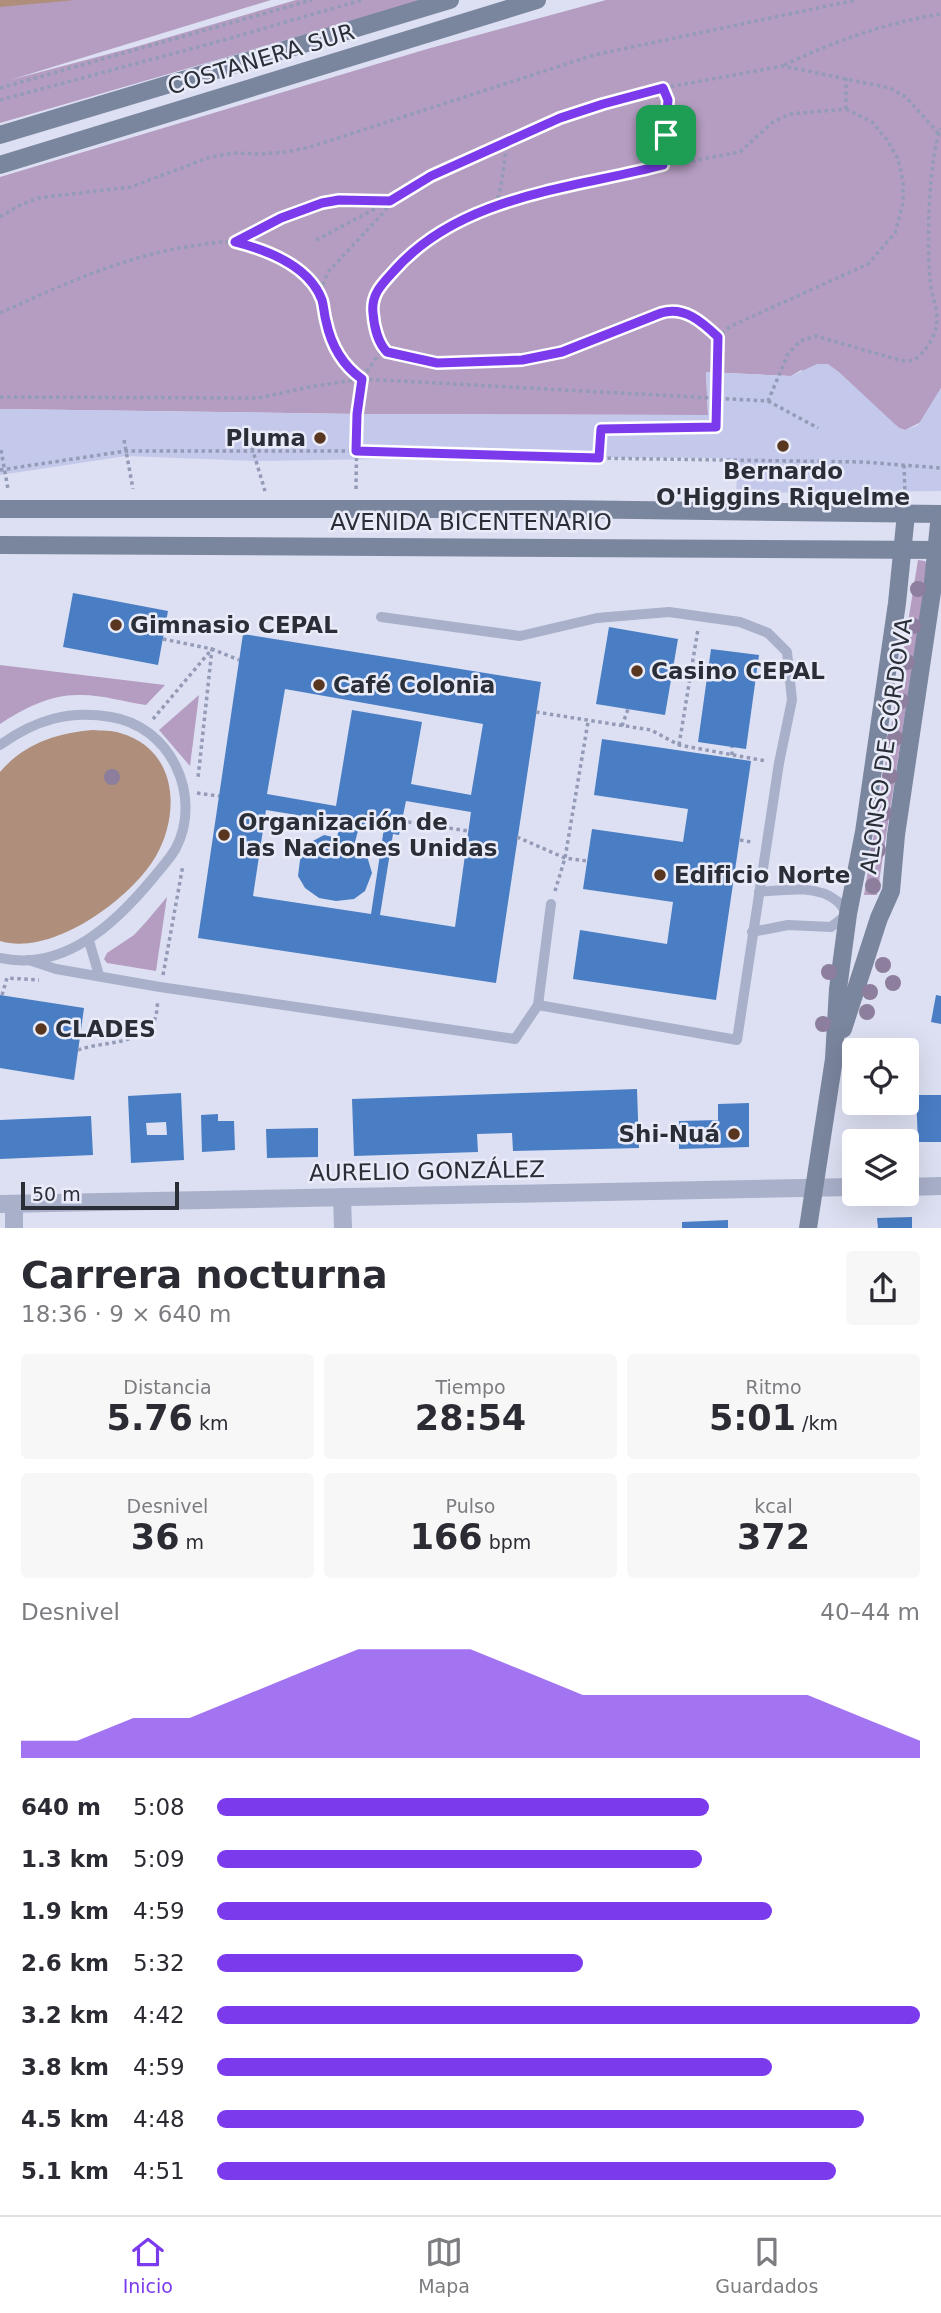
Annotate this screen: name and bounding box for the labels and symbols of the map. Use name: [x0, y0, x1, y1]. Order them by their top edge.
street label: COSTANERA SUR: [164, 18, 358, 100]
pin: [636, 105, 696, 165]
place label: Pluma: [225, 425, 306, 451]
marker: Pluma: [312, 430, 328, 446]
marker: Bernardo O'Higgins Riquelme: [775, 438, 791, 454]
place label: Bernardo O'Higgins Riquelme: [656, 458, 910, 510]
street label: AVENIDA BICENTENARIO: [330, 509, 612, 535]
place label: Gimnasio CEPAL: [130, 612, 338, 638]
street label: ALONSO DE CÓRDOVA: [854, 616, 917, 876]
marker: Gimnasio CEPAL: [108, 617, 124, 633]
place label: Casino CEPAL: [651, 658, 825, 684]
marker: Casino CEPAL: [629, 663, 645, 679]
place label: Café Colonia: [333, 672, 495, 698]
marker: Café Colonia: [311, 677, 327, 693]
place label: Organización de las Naciones Unidas: [238, 809, 497, 861]
marker: Organización de las Naciones Unidas: [216, 827, 232, 843]
place label: Edificio Norte: [674, 862, 850, 888]
marker: Edificio Norte: [652, 867, 668, 883]
place label: CLADES: [55, 1016, 156, 1042]
marker: CLADES: [33, 1021, 49, 1037]
place label: Shi-Nuá: [618, 1121, 720, 1147]
marker: Shi-Nuá: [726, 1126, 742, 1142]
street label: AURELIO GONZÁLEZ: [309, 1155, 545, 1186]
scale bar: [21, 1179, 178, 1211]

